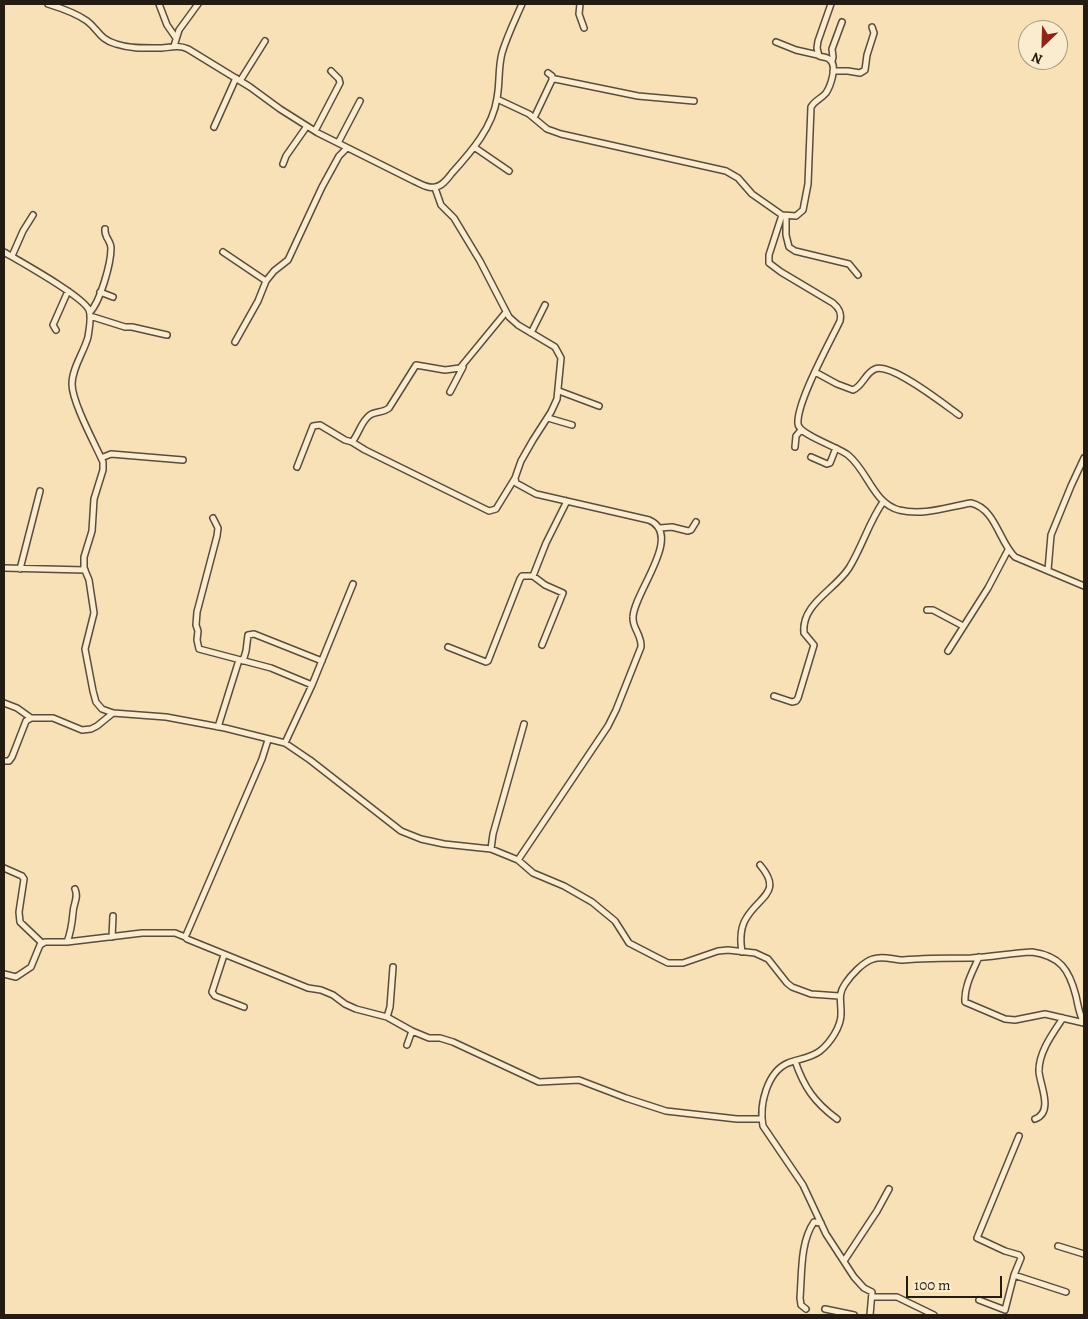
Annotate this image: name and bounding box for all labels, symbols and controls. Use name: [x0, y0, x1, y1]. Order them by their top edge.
north arrow: [1018, 20, 1068, 70]
text: N: [1029, 47, 1046, 69]
scale bar: [908, 1266, 1004, 1298]
text: 100 m: [914, 1275, 951, 1295]

